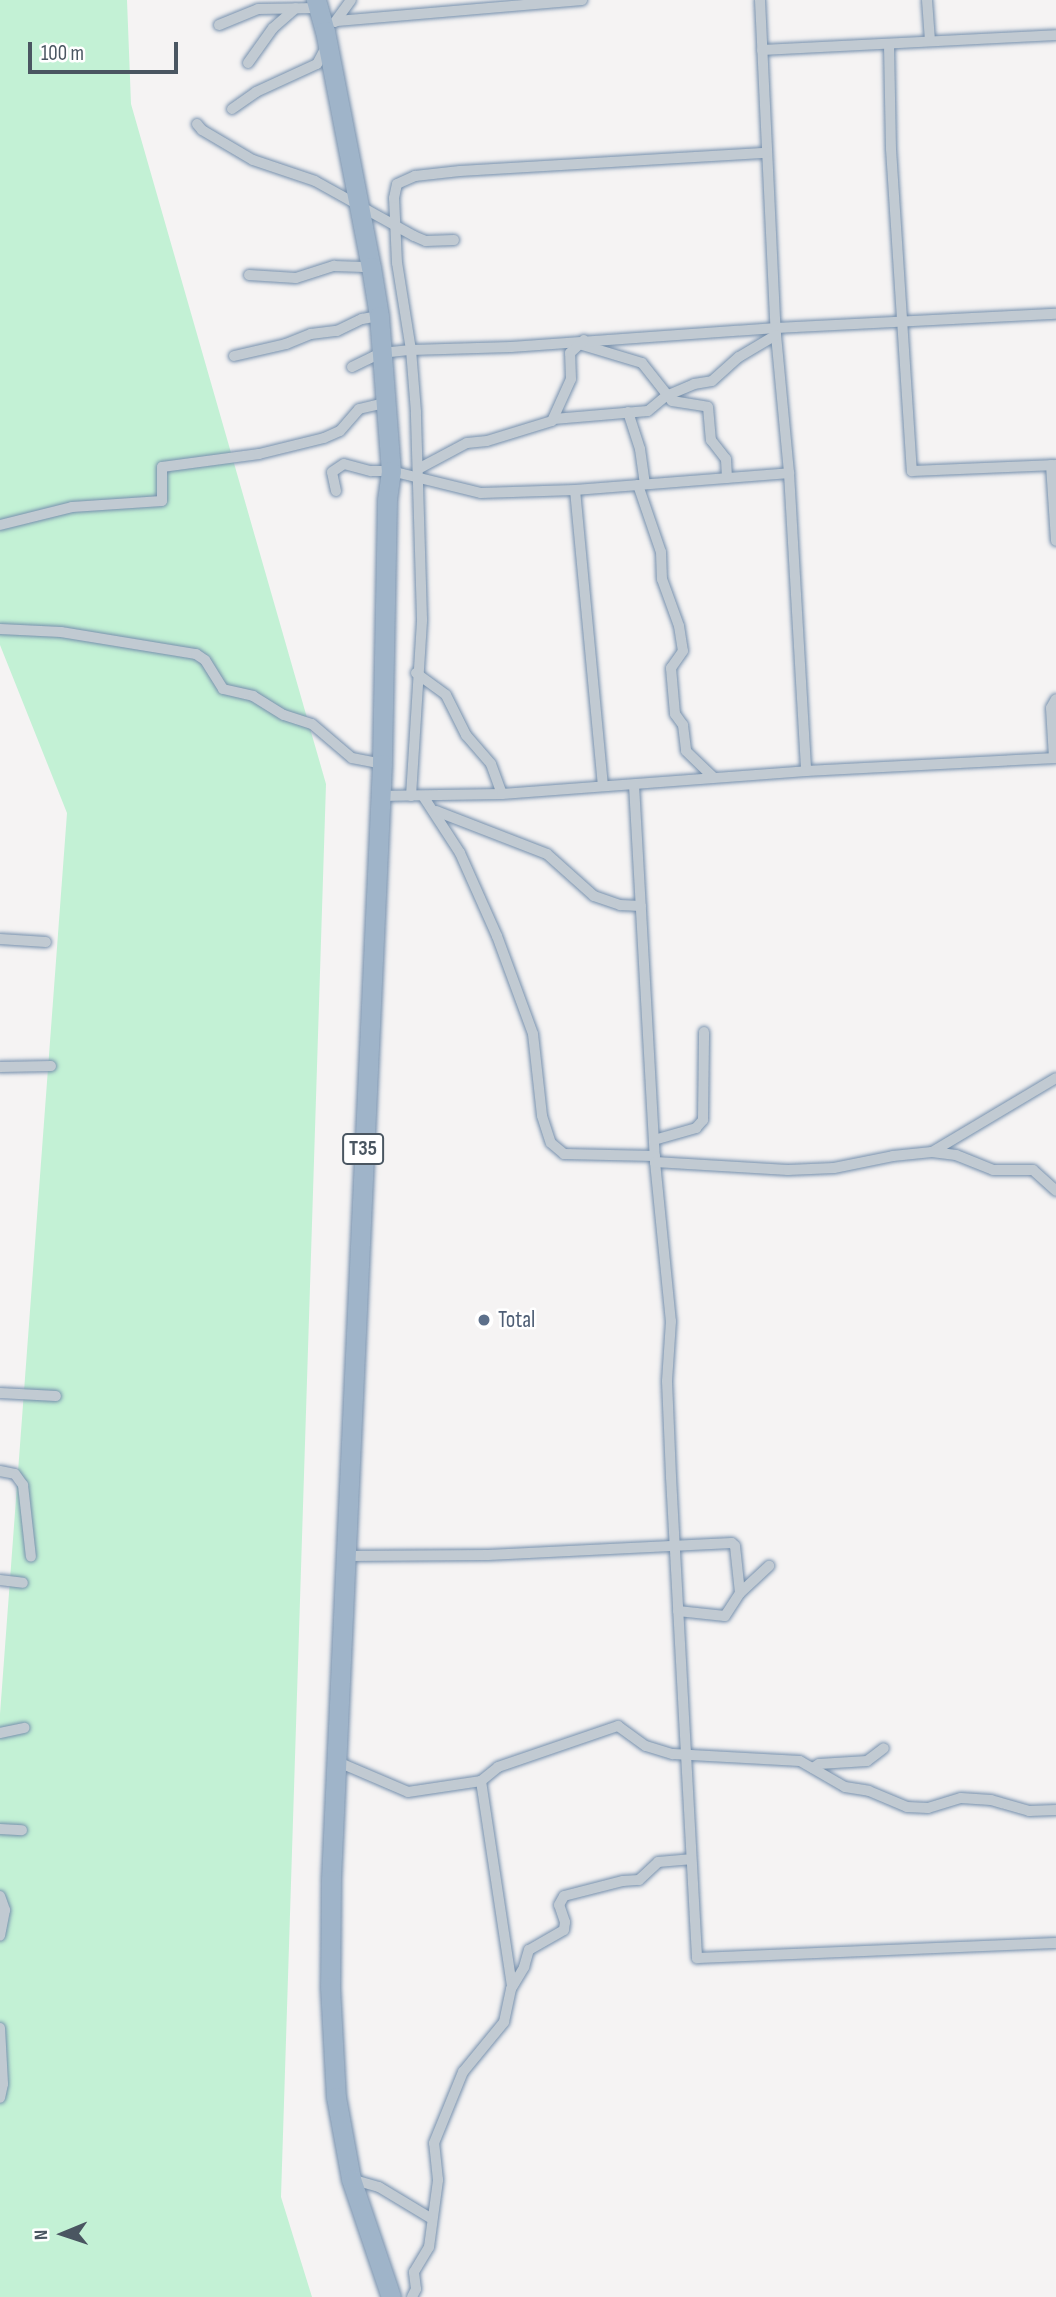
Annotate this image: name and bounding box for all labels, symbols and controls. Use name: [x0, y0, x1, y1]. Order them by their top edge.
scale bar: [32, 28, 182, 72]
text: 100 m: [41, 41, 84, 66]
road number: T35: [342, 1132, 384, 1166]
place label: Total: [498, 1306, 535, 1334]
marker: Total: [476, 1312, 492, 1328]
north arrow: [28, 2199, 98, 2269]
text: N: [30, 2229, 53, 2240]

